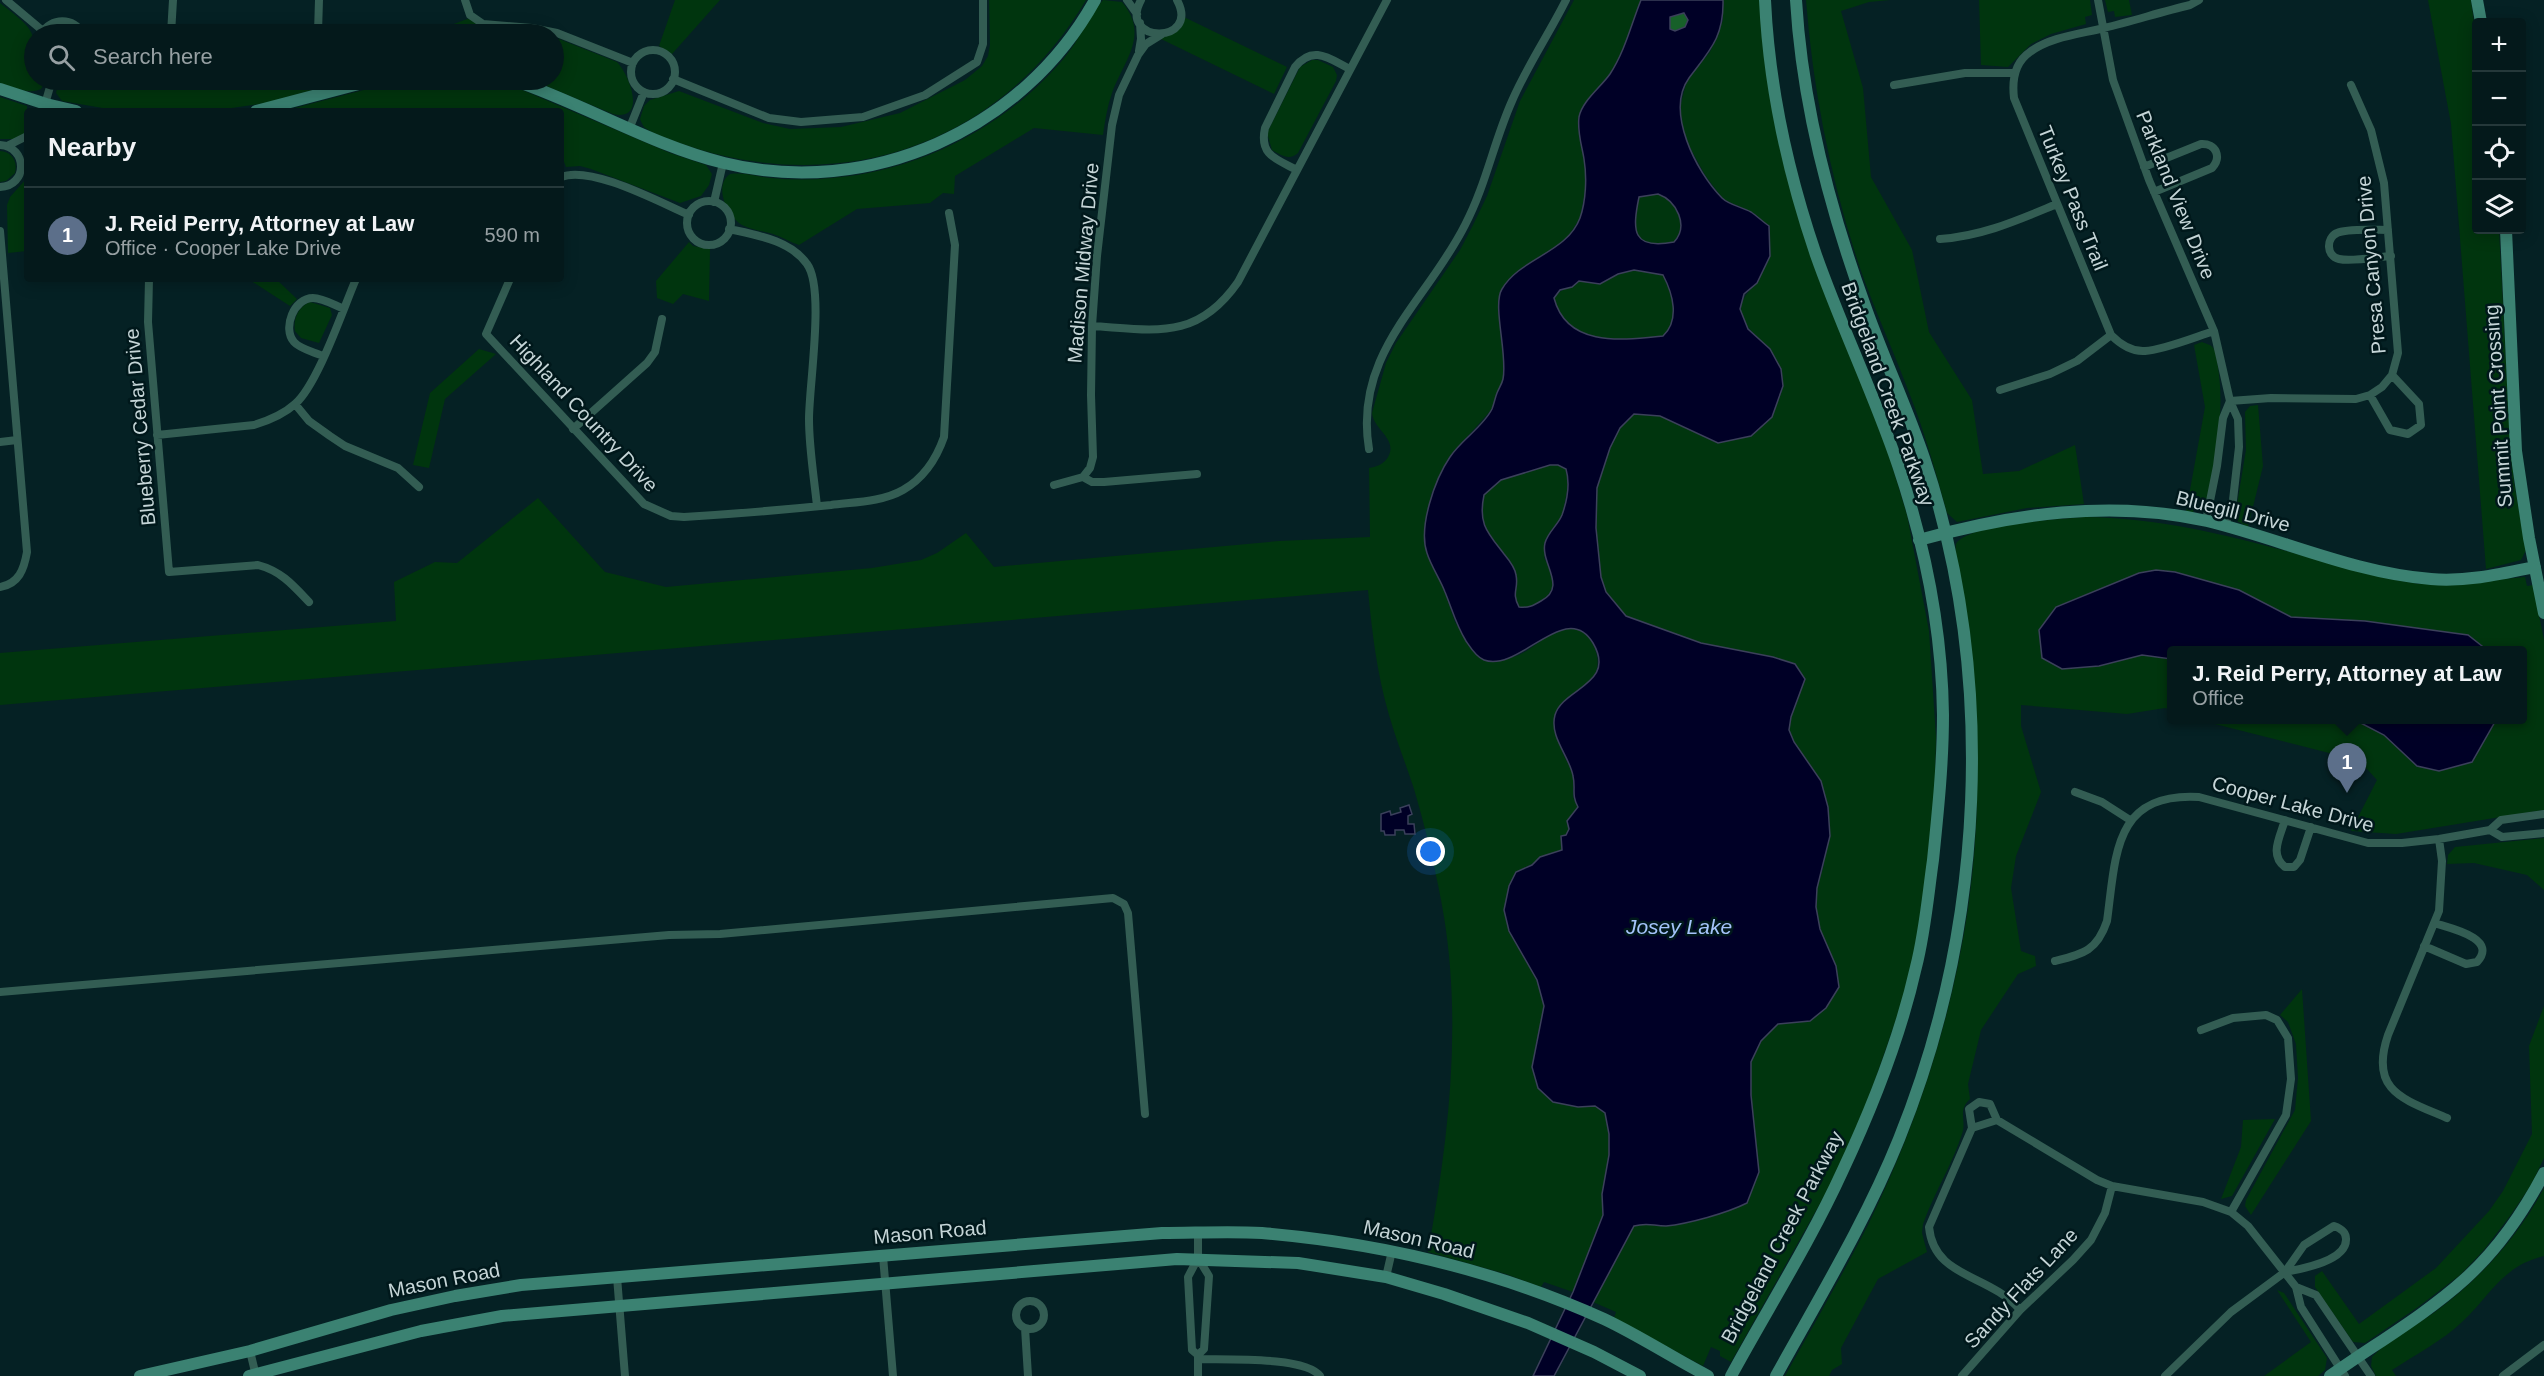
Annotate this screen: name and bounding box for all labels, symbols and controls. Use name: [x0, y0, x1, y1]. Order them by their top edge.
map controls: [2472, 18, 2526, 234]
button: +: [2472, 18, 2526, 72]
search box: [24, 24, 564, 90]
icon: search: [45, 41, 78, 74]
text: Search here: [93, 44, 213, 69]
button: −: [2472, 72, 2526, 126]
street label: Parkland View Drive: [2132, 108, 2220, 282]
street label: Turkey Pass Trail: [2034, 123, 2112, 273]
button: locate: [2472, 126, 2526, 180]
text: Nearby: [48, 132, 136, 162]
street label: Madison Midway Drive: [1063, 162, 1103, 364]
street label: Presa Canyon Drive: [2352, 175, 2390, 355]
button: layers: [2472, 180, 2526, 234]
text: J. Reid Perry, Attorney at Law: [105, 211, 414, 236]
text: 1: [62, 224, 73, 246]
text: 590 m: [484, 224, 540, 246]
text: Office · Cooper Lake Drive: [105, 237, 341, 259]
street label: Bridgeland Creek Parkway: [1837, 279, 1939, 509]
street label: Summit Point Crossing: [2480, 304, 2516, 508]
street label: Blueberry Cedar Drive: [120, 327, 160, 527]
street label: Highland Country Drive: [505, 330, 663, 496]
street label: Bluegill Drive: [2174, 486, 2292, 536]
popup: [2167, 646, 2527, 724]
text: J. Reid Perry, Attorney at Law: [2192, 661, 2502, 686]
text: Office: [2192, 687, 2244, 709]
pin: 1: [2328, 744, 2366, 793]
street label: Cooper Lake Drive: [2210, 772, 2376, 836]
your location: [1416, 837, 1445, 866]
water label: Josey Lake: [1625, 915, 1732, 938]
street label: Bridgeland Creek Parkway: [1717, 1127, 1847, 1347]
street label: Mason Road: [873, 1216, 987, 1248]
street label: Mason Road: [1361, 1216, 1477, 1262]
street label: Sandy Flats Lane: [1960, 1224, 2082, 1352]
street label: Mason Road: [386, 1258, 502, 1302]

